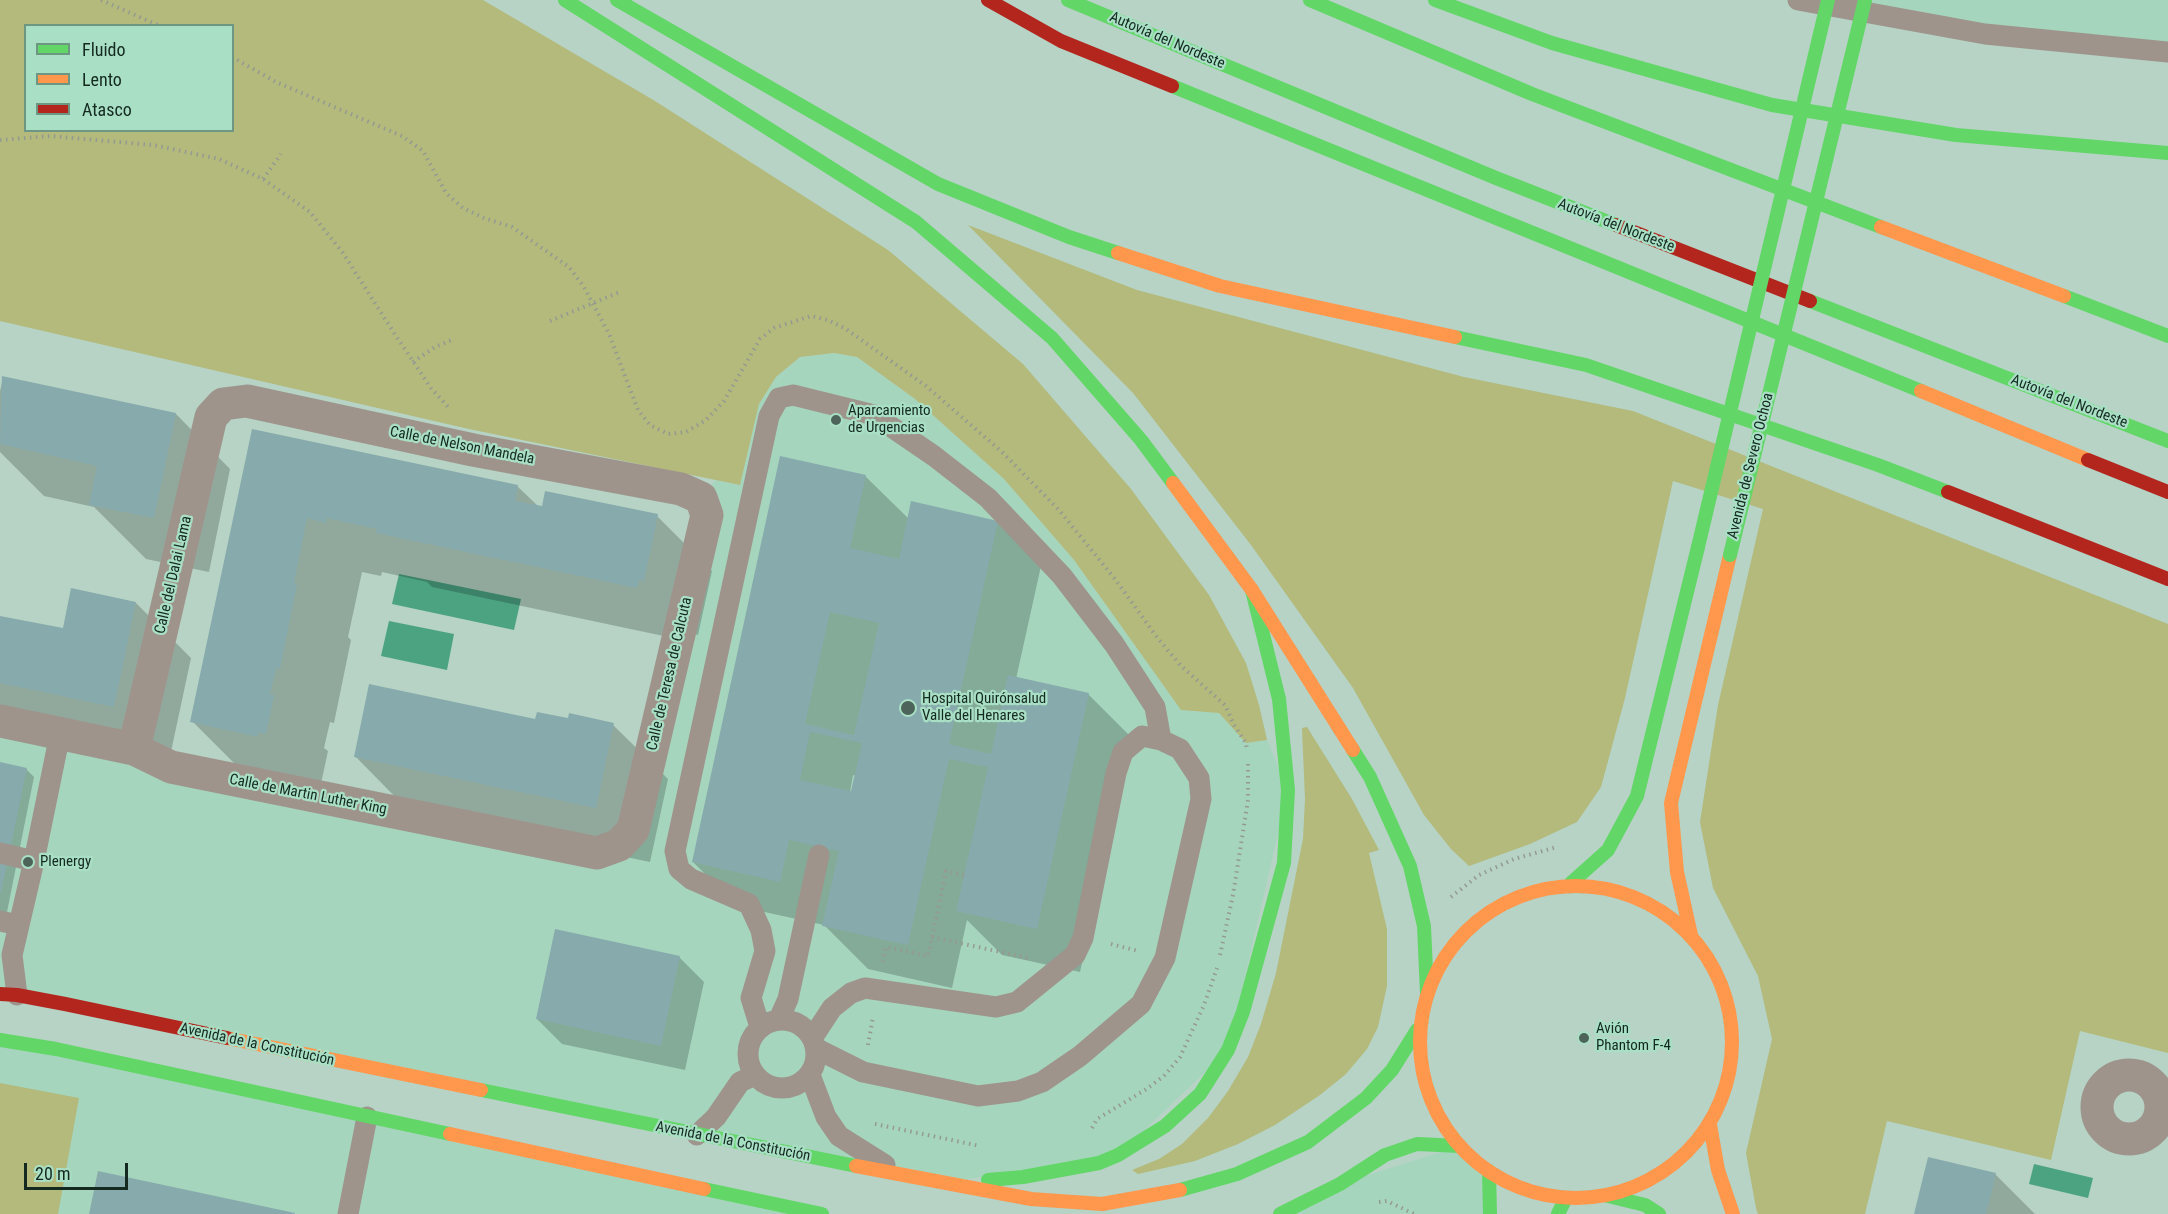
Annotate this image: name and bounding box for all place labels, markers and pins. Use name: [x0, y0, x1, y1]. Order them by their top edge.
place label: Aparcamiento de Urgencias: [848, 402, 931, 437]
marker: Aparcamiento de Urgencias: [829, 413, 843, 427]
place label: Hospital Quirónsalud Valle del Henares: [922, 690, 1046, 725]
marker: Hospital Quirónsalud Valle del Henares: [899, 699, 917, 717]
place label: Plenergy: [40, 853, 91, 871]
marker: Plenergy: [21, 855, 35, 869]
place label: Avión Phantom F-4: [1596, 1020, 1671, 1055]
marker: Avión Phantom F-4: [1577, 1031, 1591, 1045]

